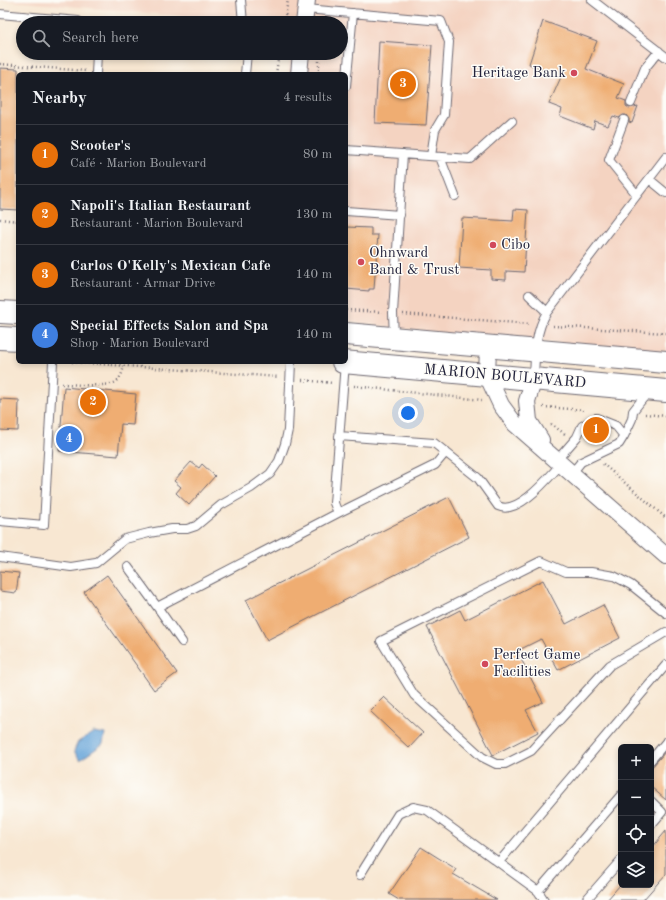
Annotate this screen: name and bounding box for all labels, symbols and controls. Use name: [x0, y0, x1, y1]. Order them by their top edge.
search box: [16, 16, 348, 60]
icon: search: [30, 27, 52, 49]
text: Search here: [62, 31, 139, 46]
place label: Heritage Bank: [472, 66, 566, 81]
marker: Heritage Bank: [569, 68, 579, 78]
pin: 3: [390, 69, 416, 99]
text: Nearby: [32, 90, 87, 107]
text: 4 results: [283, 91, 332, 104]
text: Scooter's: [70, 139, 131, 154]
text: 1: [41, 148, 49, 161]
text: 80 m: [303, 148, 332, 161]
text: Café · Marion Boulevard: [70, 157, 206, 170]
text: Napoli's Italian Restaurant: [70, 199, 251, 214]
text: 2: [41, 208, 49, 221]
text: 130 m: [295, 208, 332, 221]
text: Restaurant · Marion Boulevard: [70, 217, 243, 230]
place label: Cibo: [501, 238, 530, 253]
marker: Cibo: [488, 240, 498, 250]
place label: Ohnward Band & Trust: [369, 246, 460, 278]
marker: Ohnward Band & Trust: [356, 257, 366, 267]
text: Carlos O'Kelly's Mexican Cafe: [70, 259, 271, 274]
text: 3: [41, 268, 49, 281]
text: 140 m: [295, 268, 332, 281]
text: Restaurant · Armar Drive: [70, 277, 215, 290]
text: Special Effects Salon and Spa: [70, 319, 268, 334]
text: 4: [41, 328, 49, 341]
text: 140 m: [295, 328, 332, 341]
text: Shop · Marion Boulevard: [70, 337, 209, 350]
street label: MARION BOULEVARD: [423, 362, 587, 392]
pin: 2: [80, 387, 106, 417]
your location: [398, 403, 418, 423]
pin: 1: [583, 415, 609, 445]
pin: 4: [56, 424, 82, 454]
place label: Perfect Game Facilities: [493, 648, 580, 680]
marker: Perfect Game Facilities: [480, 659, 490, 669]
map controls: [618, 744, 654, 888]
button: +: [618, 744, 654, 780]
button: −: [618, 780, 654, 816]
button: locate: [618, 816, 654, 852]
button: layers: [618, 852, 654, 888]

